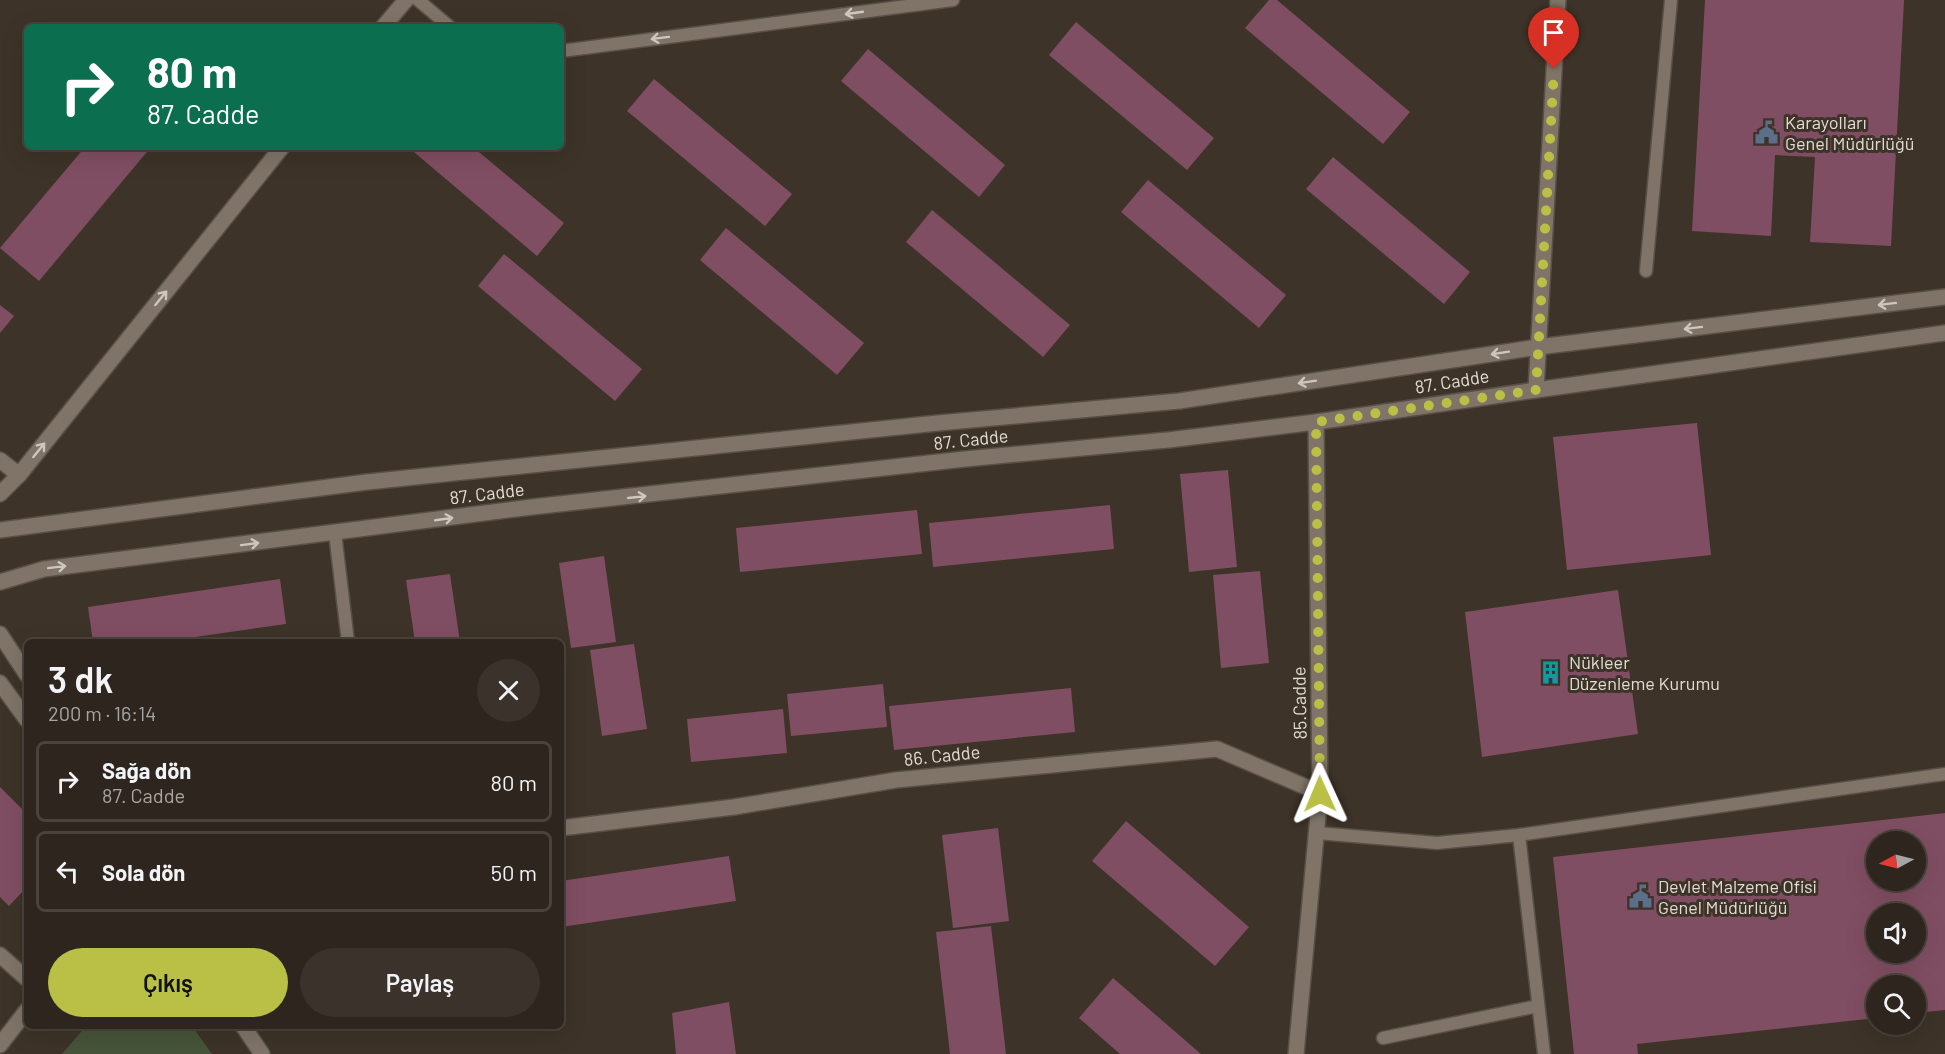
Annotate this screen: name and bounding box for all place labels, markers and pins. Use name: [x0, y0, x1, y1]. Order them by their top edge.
pin: [1528, 7, 1579, 69]
place label: Karayolları Genel Müdürlüğü: [1785, 111, 1914, 154]
public building icon: Karayolları Genel Müdürlüğü: [1754, 120, 1780, 146]
place label: Nükleer Düzenleme Kurumu: [1569, 651, 1720, 694]
building icon: Nükleer Düzenleme Kurumu: [1538, 660, 1564, 686]
place label: Devlet Malzeme Ofisi Genel Müdürlüğü: [1658, 875, 1816, 918]
public building icon: Devlet Malzeme Ofisi Genel Müdürlüğü: [1627, 884, 1653, 910]

